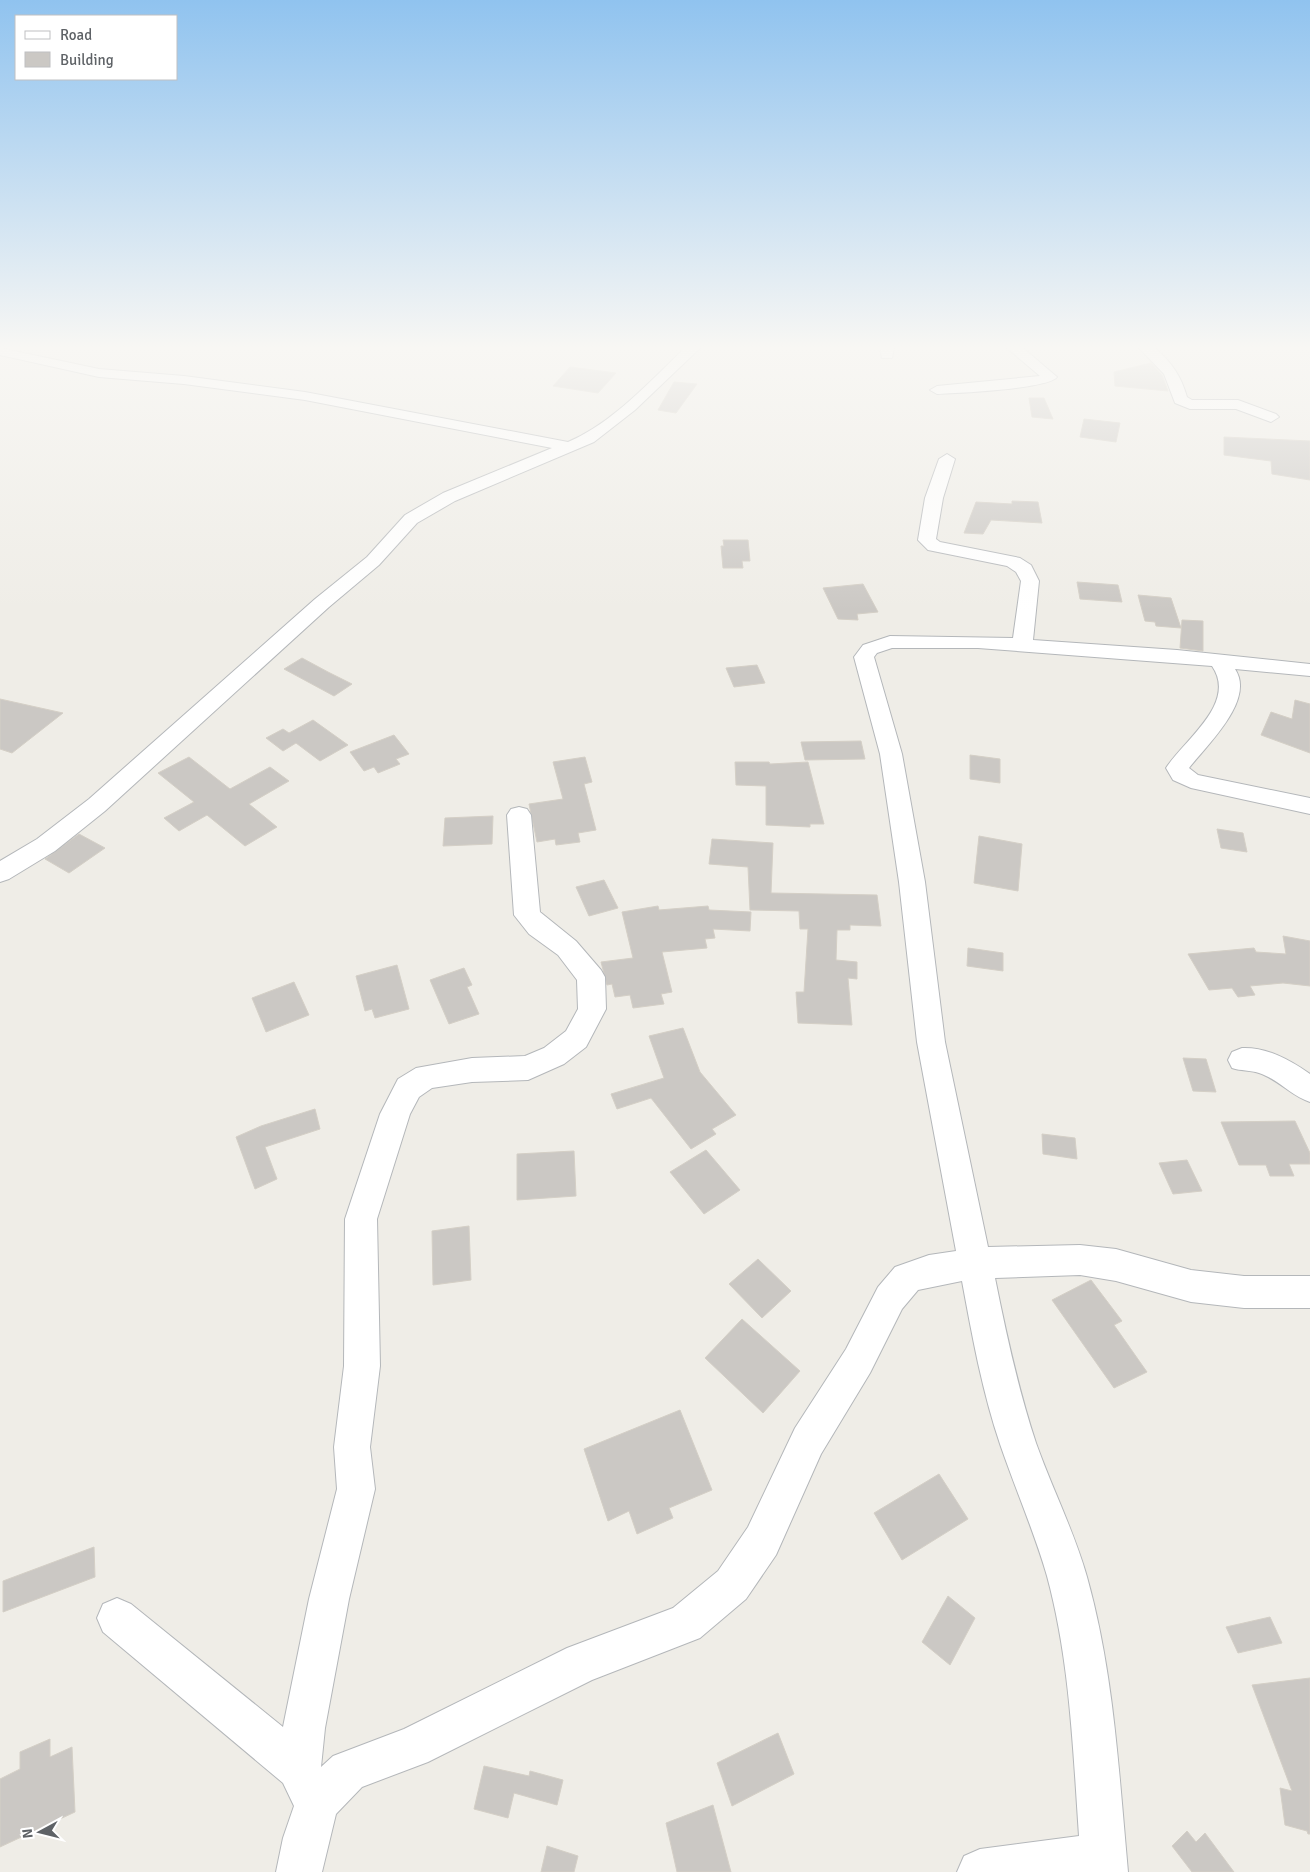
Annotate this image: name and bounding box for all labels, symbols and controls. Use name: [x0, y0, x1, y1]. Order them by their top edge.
legend: [15, 15, 178, 80]
text: Road: [60, 26, 92, 44]
text: Building: [60, 51, 114, 69]
north arrow: [15, 1807, 65, 1857]
text: N: [19, 1828, 37, 1839]

